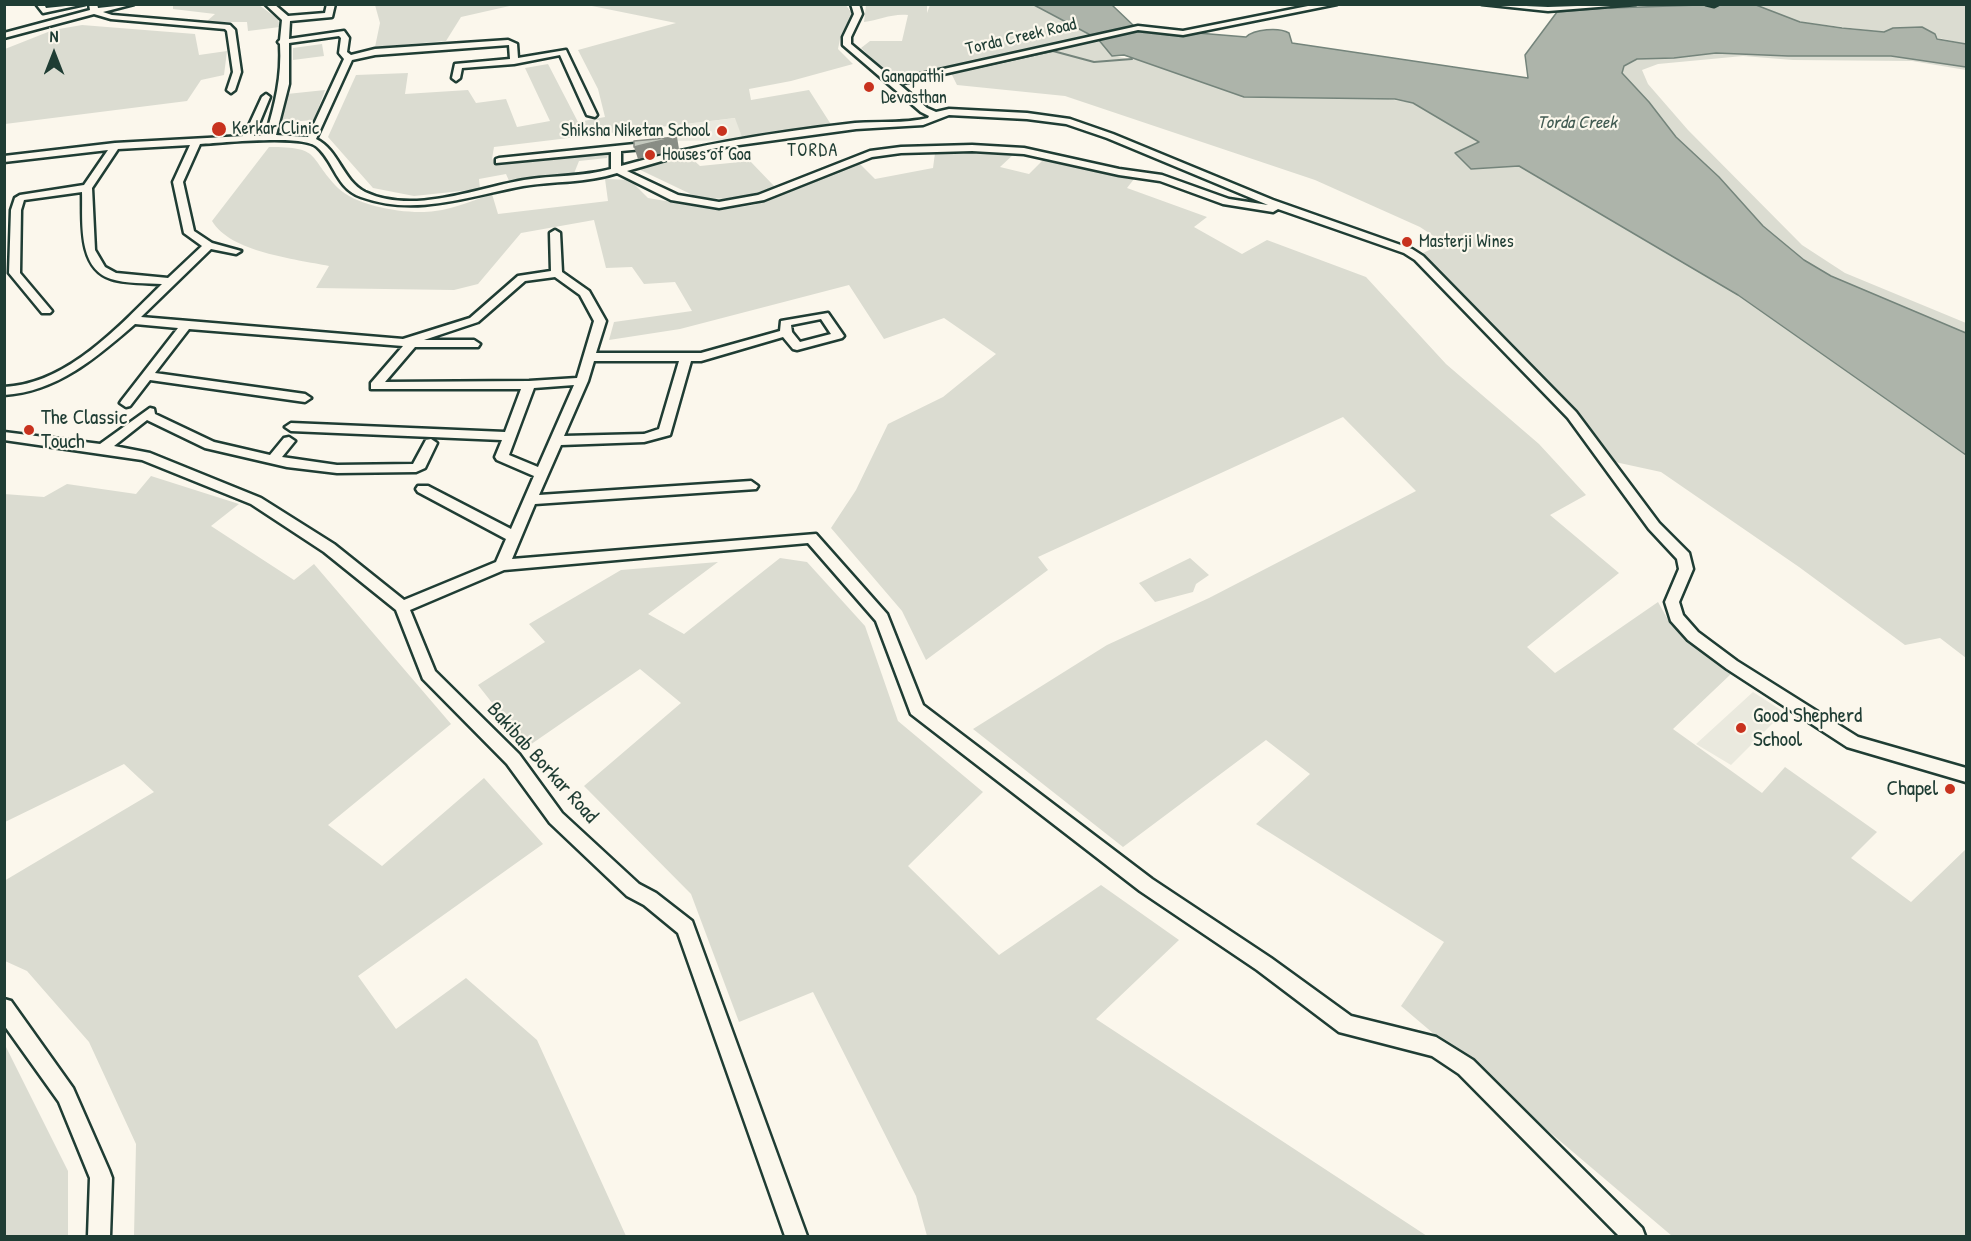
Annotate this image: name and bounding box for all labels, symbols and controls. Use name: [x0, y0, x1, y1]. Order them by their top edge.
street label: Torda Creek Road: [963, 14, 1079, 60]
north arrow: [24, 24, 84, 84]
text: N: [50, 25, 58, 47]
place label: Ganapathi Devasthan: [881, 66, 947, 109]
marker: Ganapathi Devasthan: [862, 80, 876, 94]
water label: Torda Creek: [1537, 112, 1617, 134]
place label: Kerkar Clinic: [232, 118, 319, 140]
marker: Kerkar Clinic: [210, 120, 228, 138]
place label: Shiksha Niketan School: [561, 120, 710, 142]
marker: Shiksha Niketan School: [715, 124, 729, 138]
district label: TORDA: [787, 140, 839, 162]
place label: Houses of Goa: [662, 144, 751, 166]
marker: Houses of Goa: [643, 148, 657, 162]
place label: Masterji Wines: [1419, 231, 1514, 253]
marker: Masterji Wines: [1400, 235, 1414, 249]
place label: The Classic Touch: [41, 405, 127, 455]
marker: The Classic Touch: [22, 423, 36, 437]
street label: Bakibab Borkar Road: [481, 697, 603, 829]
place label: Good Shepherd School: [1753, 703, 1862, 753]
marker: Good Shepherd School: [1734, 721, 1748, 735]
place label: Chapel: [1887, 776, 1938, 802]
marker: Chapel: [1943, 782, 1957, 796]

